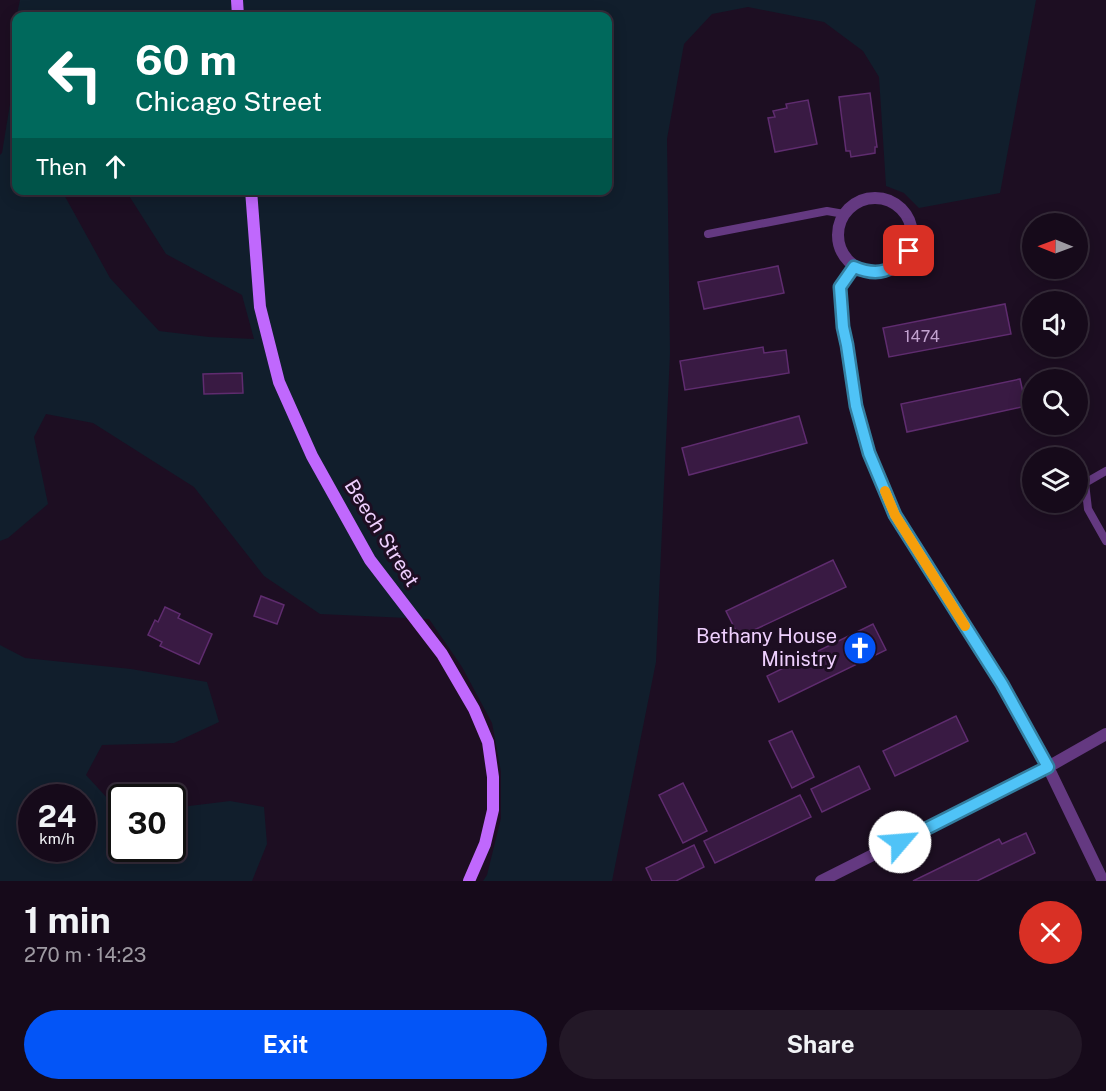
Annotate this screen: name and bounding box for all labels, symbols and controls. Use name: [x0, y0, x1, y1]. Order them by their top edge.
text: 60 m: [135, 35, 237, 84]
icon: left: [36, 36, 114, 114]
text: Chicago Street: [135, 85, 322, 117]
icon: ahead: [99, 150, 132, 183]
text: Then: [36, 154, 87, 180]
north arrow: [1022, 213, 1088, 279]
map controls: [1022, 213, 1088, 513]
pin: [883, 225, 934, 276]
icon: arrive: [892, 234, 925, 267]
button: sound: [1022, 291, 1088, 357]
house number: 1474: [904, 327, 940, 346]
button: search: [1022, 369, 1088, 435]
button: layers: [1022, 447, 1088, 513]
street label: Beech Street: [340, 475, 424, 591]
place label: Bethany House Ministry: [696, 624, 837, 671]
church icon: Bethany House Ministry: [842, 630, 878, 666]
speed limit sign: 30: [108, 784, 186, 862]
text: 24: [38, 798, 76, 834]
position arrow: [868, 810, 932, 874]
text: km/h: [39, 830, 75, 847]
text: 1 min: [24, 899, 111, 941]
button: close: [1019, 901, 1082, 964]
text: 270 m · 14:23: [24, 943, 146, 967]
button: Exit: [24, 1010, 547, 1079]
button: Share: [559, 1010, 1082, 1079]

